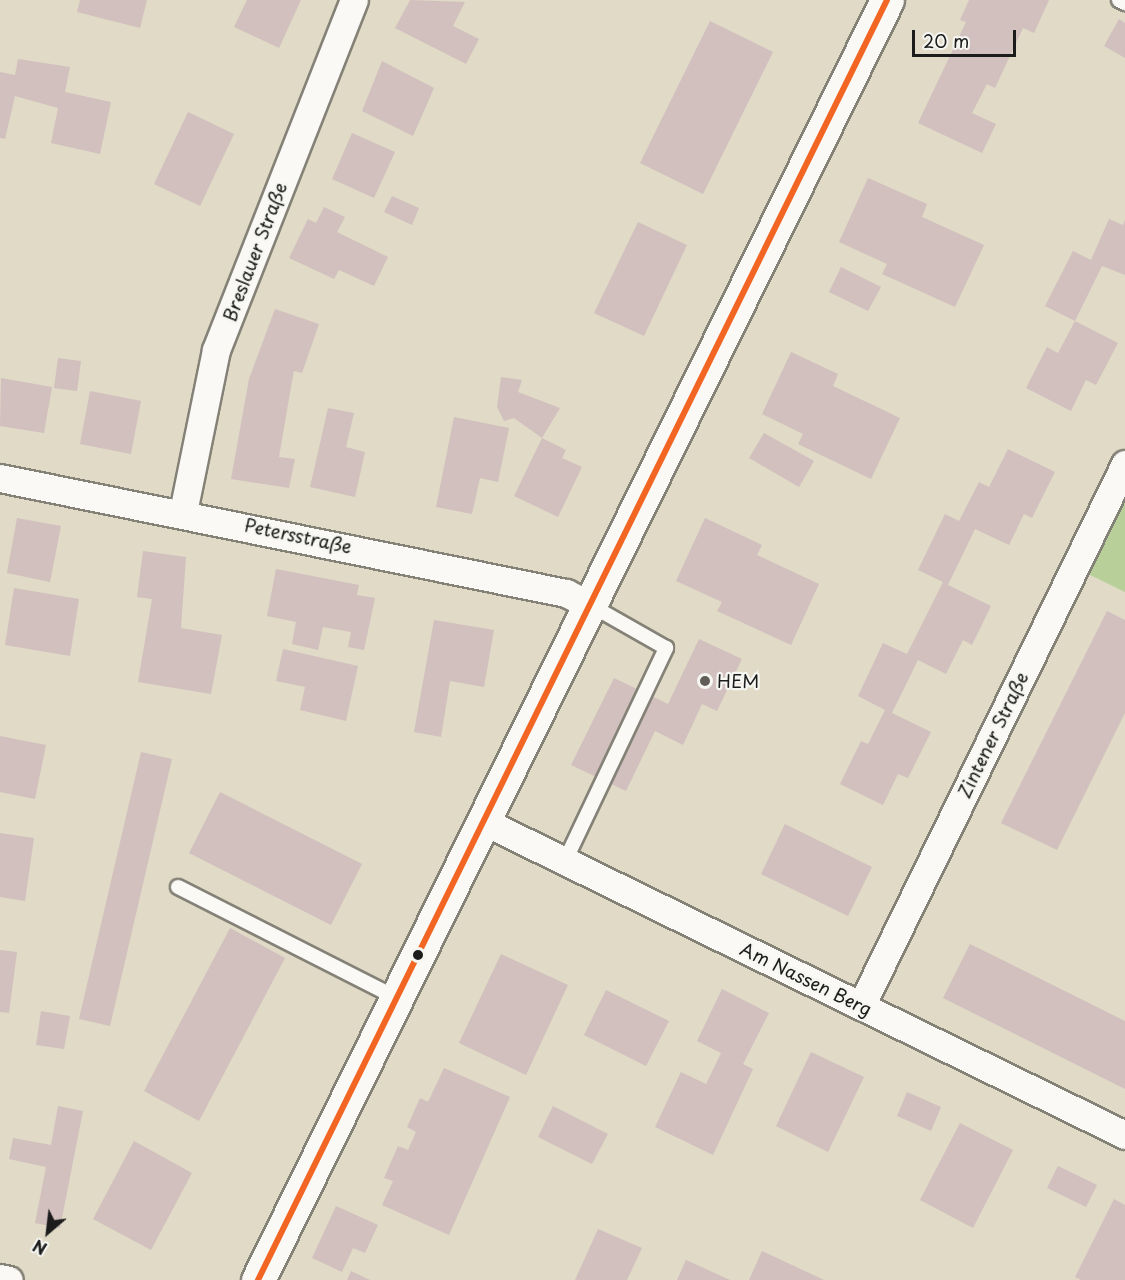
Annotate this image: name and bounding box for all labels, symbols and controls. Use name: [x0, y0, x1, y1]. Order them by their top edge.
scale bar: [915, 18, 1018, 56]
text: 20 m: [923, 27, 969, 54]
street label: Breslauer Straße: [218, 179, 292, 325]
street label: Petersstraße: [242, 514, 354, 558]
street label: Zintener Straße: [953, 668, 1033, 802]
place label: HEM: [717, 670, 759, 692]
marker: HEM: [698, 674, 712, 688]
street label: Am Nassen Berg: [736, 938, 876, 1020]
unlabelled marker: [412, 949, 424, 961]
north arrow: [18, 1202, 78, 1262]
text: N: [28, 1234, 51, 1261]

